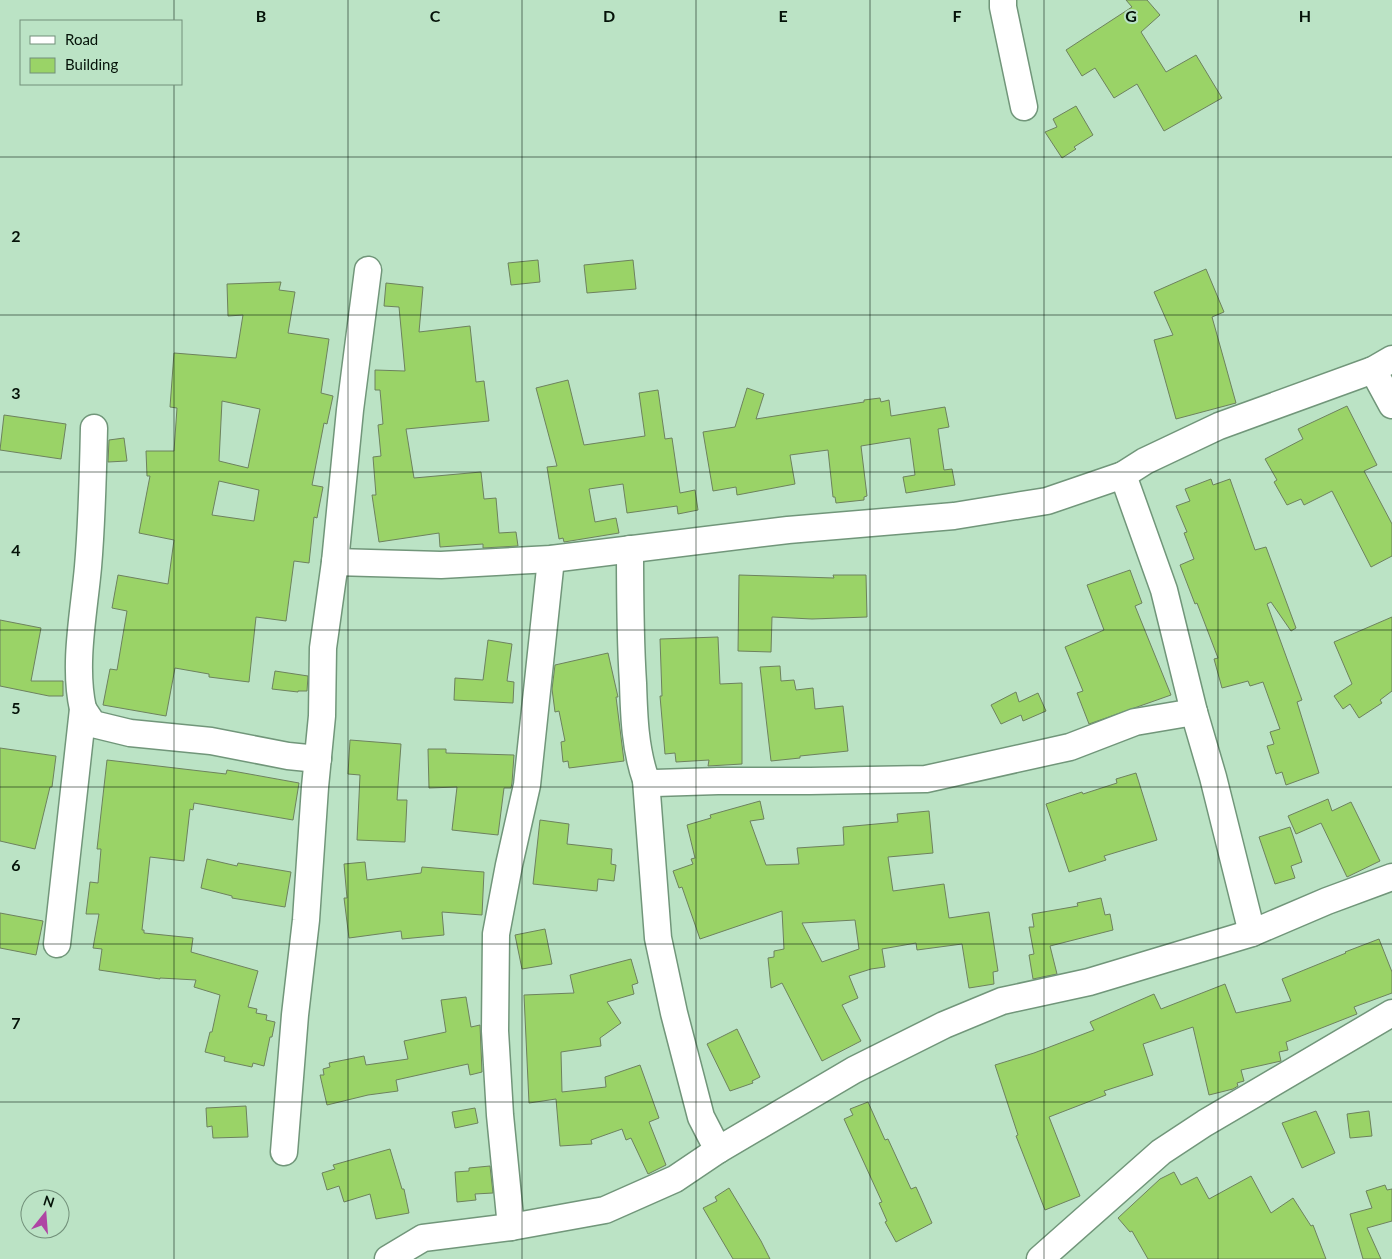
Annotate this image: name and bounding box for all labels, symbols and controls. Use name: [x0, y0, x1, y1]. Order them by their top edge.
text: B: [256, 6, 266, 25]
text: C: [430, 6, 441, 25]
text: D: [603, 6, 615, 25]
text: E: [778, 6, 788, 25]
text: F: [952, 6, 962, 25]
text: G: [1125, 6, 1137, 25]
text: H: [1299, 6, 1311, 25]
legend: [20, 20, 182, 85]
text: Road: [65, 30, 98, 48]
text: Building: [65, 55, 118, 73]
text: 2: [11, 226, 21, 245]
text: 3: [11, 383, 21, 402]
text: 4: [11, 540, 21, 559]
text: 5: [11, 698, 21, 717]
text: 6: [11, 855, 21, 874]
text: 7: [11, 1013, 21, 1032]
north arrow: [20, 1189, 70, 1239]
text: N: [41, 1191, 57, 1211]

